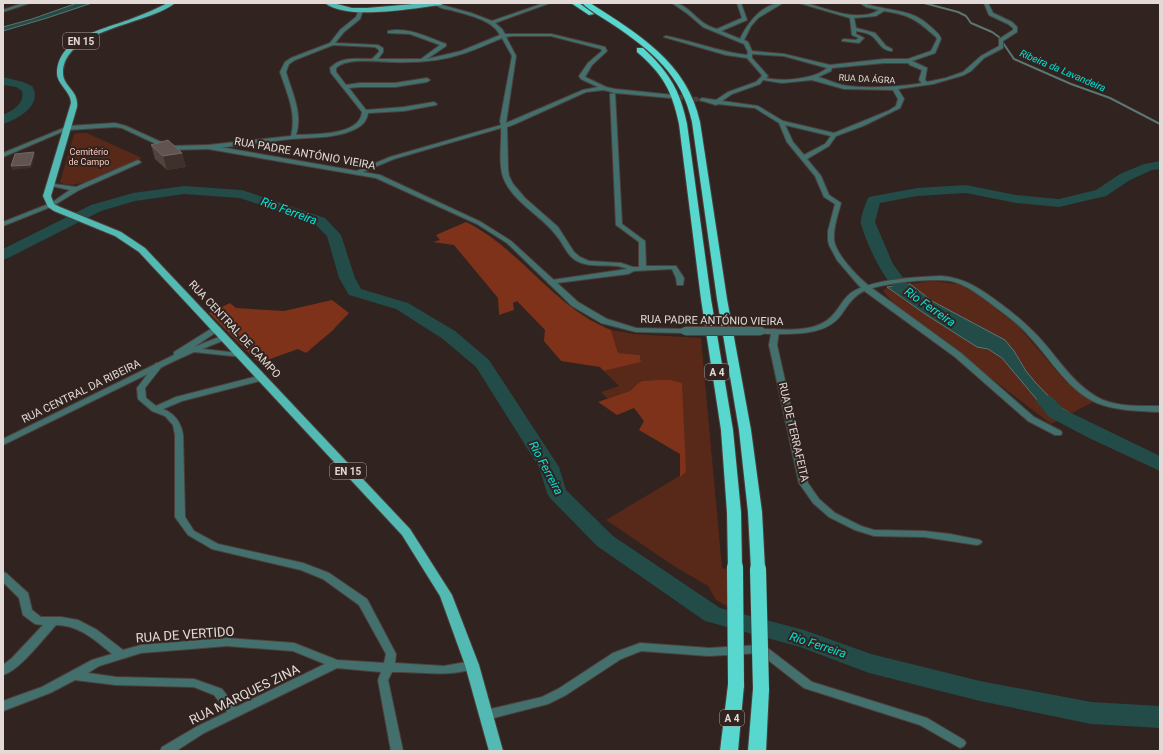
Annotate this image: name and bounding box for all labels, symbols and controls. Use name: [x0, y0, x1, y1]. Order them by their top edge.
road number: EN 15: [63, 33, 99, 49]
water label: Ribeira da Lavandeira: [1018, 47, 1107, 94]
street label: RUA DA ÁGRA: [838, 72, 896, 85]
street label: RUA PADRE ANTÓNIO VIEIRA: [233, 135, 377, 172]
park label: Cemitério de Campo: [69, 147, 109, 167]
water label: Rio Ferreira: [259, 194, 319, 228]
street label: RUA CENTRAL DE CAMPO: [186, 278, 283, 381]
water label: Rio Ferreira: [902, 284, 958, 330]
street label: RUA PADRE ANTÓNIO VIEIRA: [640, 313, 785, 328]
street label: RUA CENTRAL DA RIBEIRA: [20, 357, 144, 426]
road number: A 4: [705, 364, 729, 380]
street label: RUA DE TERRAFEITA: [776, 381, 811, 484]
water label: Rio Ferreira: [526, 439, 566, 497]
road number: EN 15: [330, 463, 366, 479]
street label: RUA DE VERTIDO: [135, 624, 235, 645]
water label: Rio Ferreira: [788, 629, 848, 661]
street label: RUA MARQUES ZINA: [187, 661, 302, 728]
road number: A 4: [720, 710, 744, 726]

